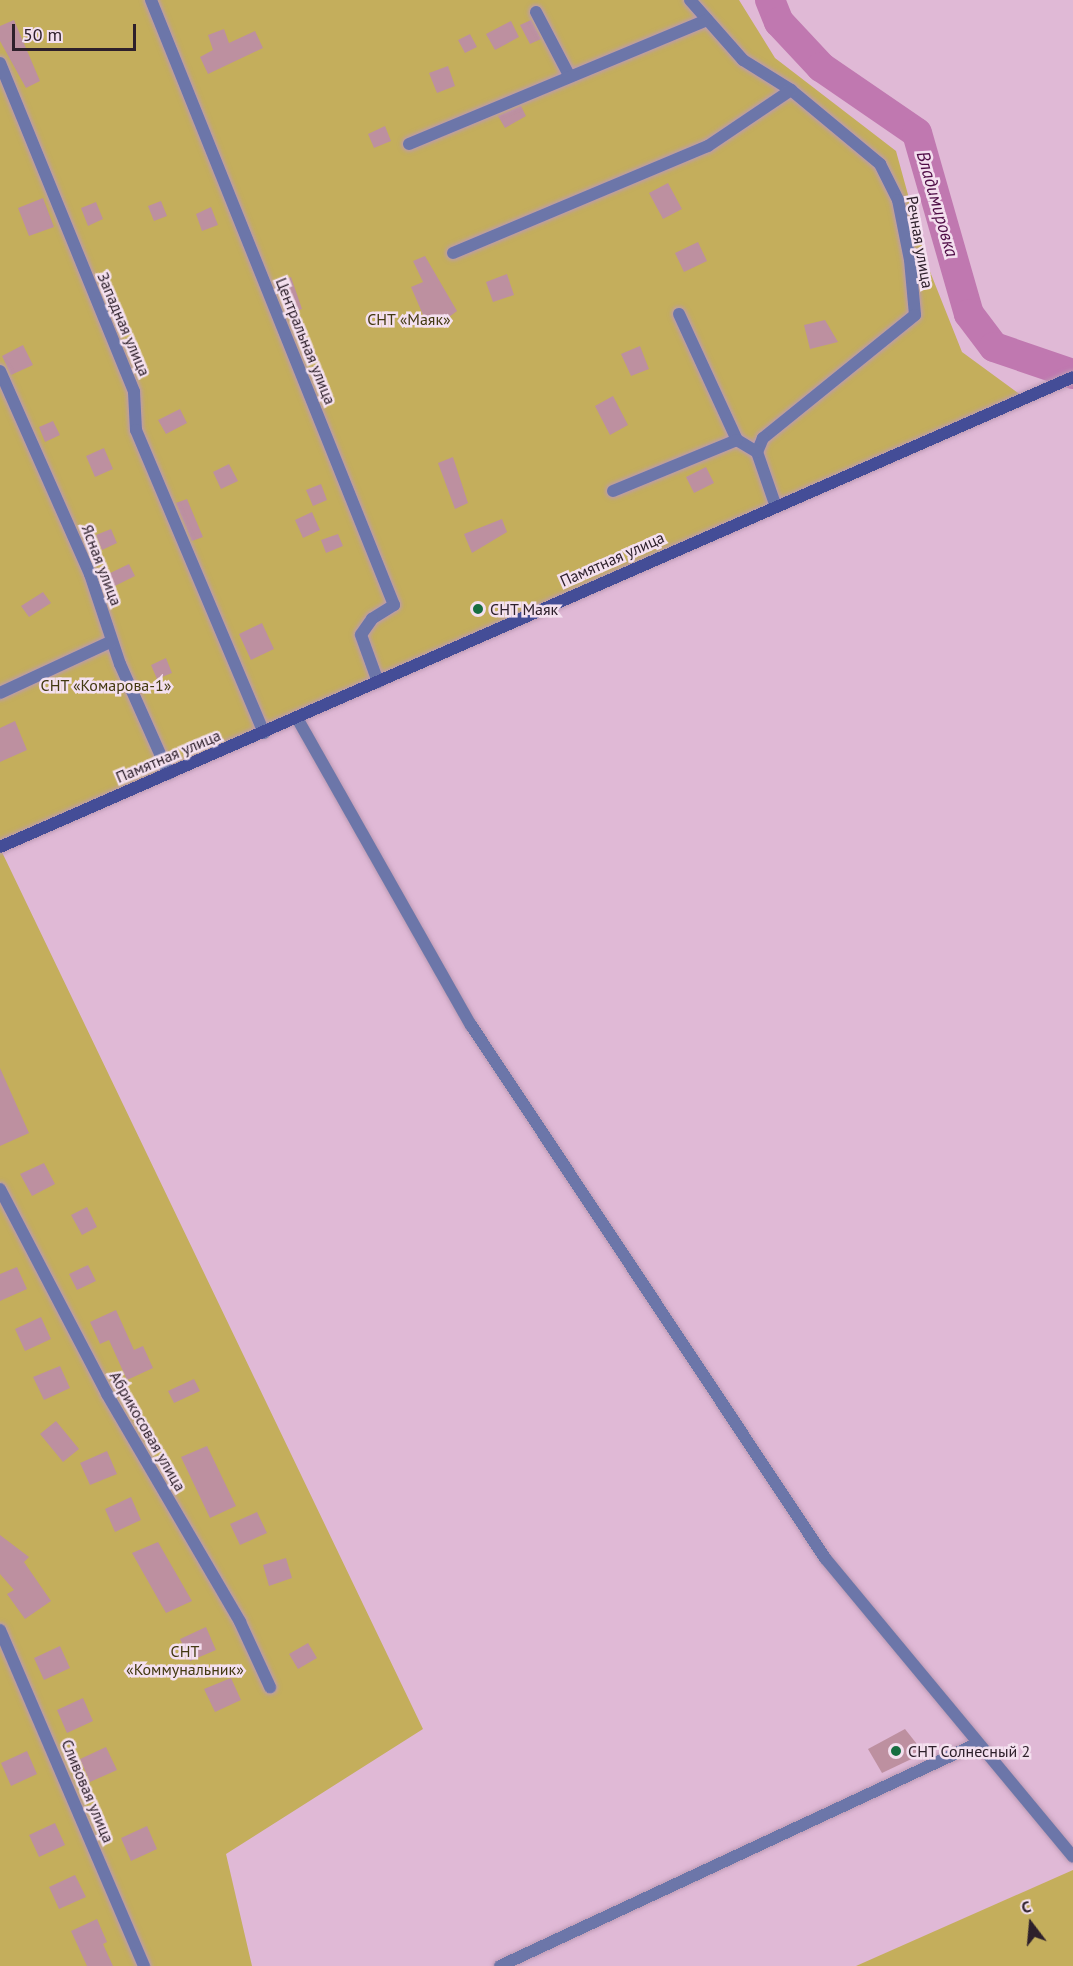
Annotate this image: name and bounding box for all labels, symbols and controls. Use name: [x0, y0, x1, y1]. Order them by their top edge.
scale bar: [15, 12, 140, 50]
text: 50 m: [23, 23, 62, 46]
water label: Владимировка: [912, 149, 962, 259]
street label: Речная улица: [902, 194, 938, 290]
street label: Западная улица: [93, 269, 155, 379]
street label: Центральная улица: [272, 275, 340, 407]
park label: СНТ «Маяк»: [367, 309, 451, 329]
street label: Ясная улица: [78, 522, 126, 608]
street label: Памятная улица: [557, 527, 667, 591]
place label: СНТ Маяк: [490, 599, 559, 619]
marker: СНТ Маяк: [471, 602, 485, 616]
park label: СНТ «Комарова-1»: [40, 675, 172, 695]
street label: Памятная улица: [113, 725, 223, 787]
street label: Абрикосовая улица: [106, 1368, 190, 1494]
park label: СНТ «Коммунальник»: [126, 1641, 244, 1679]
street label: Сливовая улица: [58, 1736, 118, 1846]
place label: СНТ Солнесный 2: [908, 1741, 1031, 1761]
marker: СНТ Солнесный 2: [889, 1744, 903, 1758]
north arrow: [1001, 1894, 1061, 1954]
text: С: [1019, 1896, 1033, 1918]

